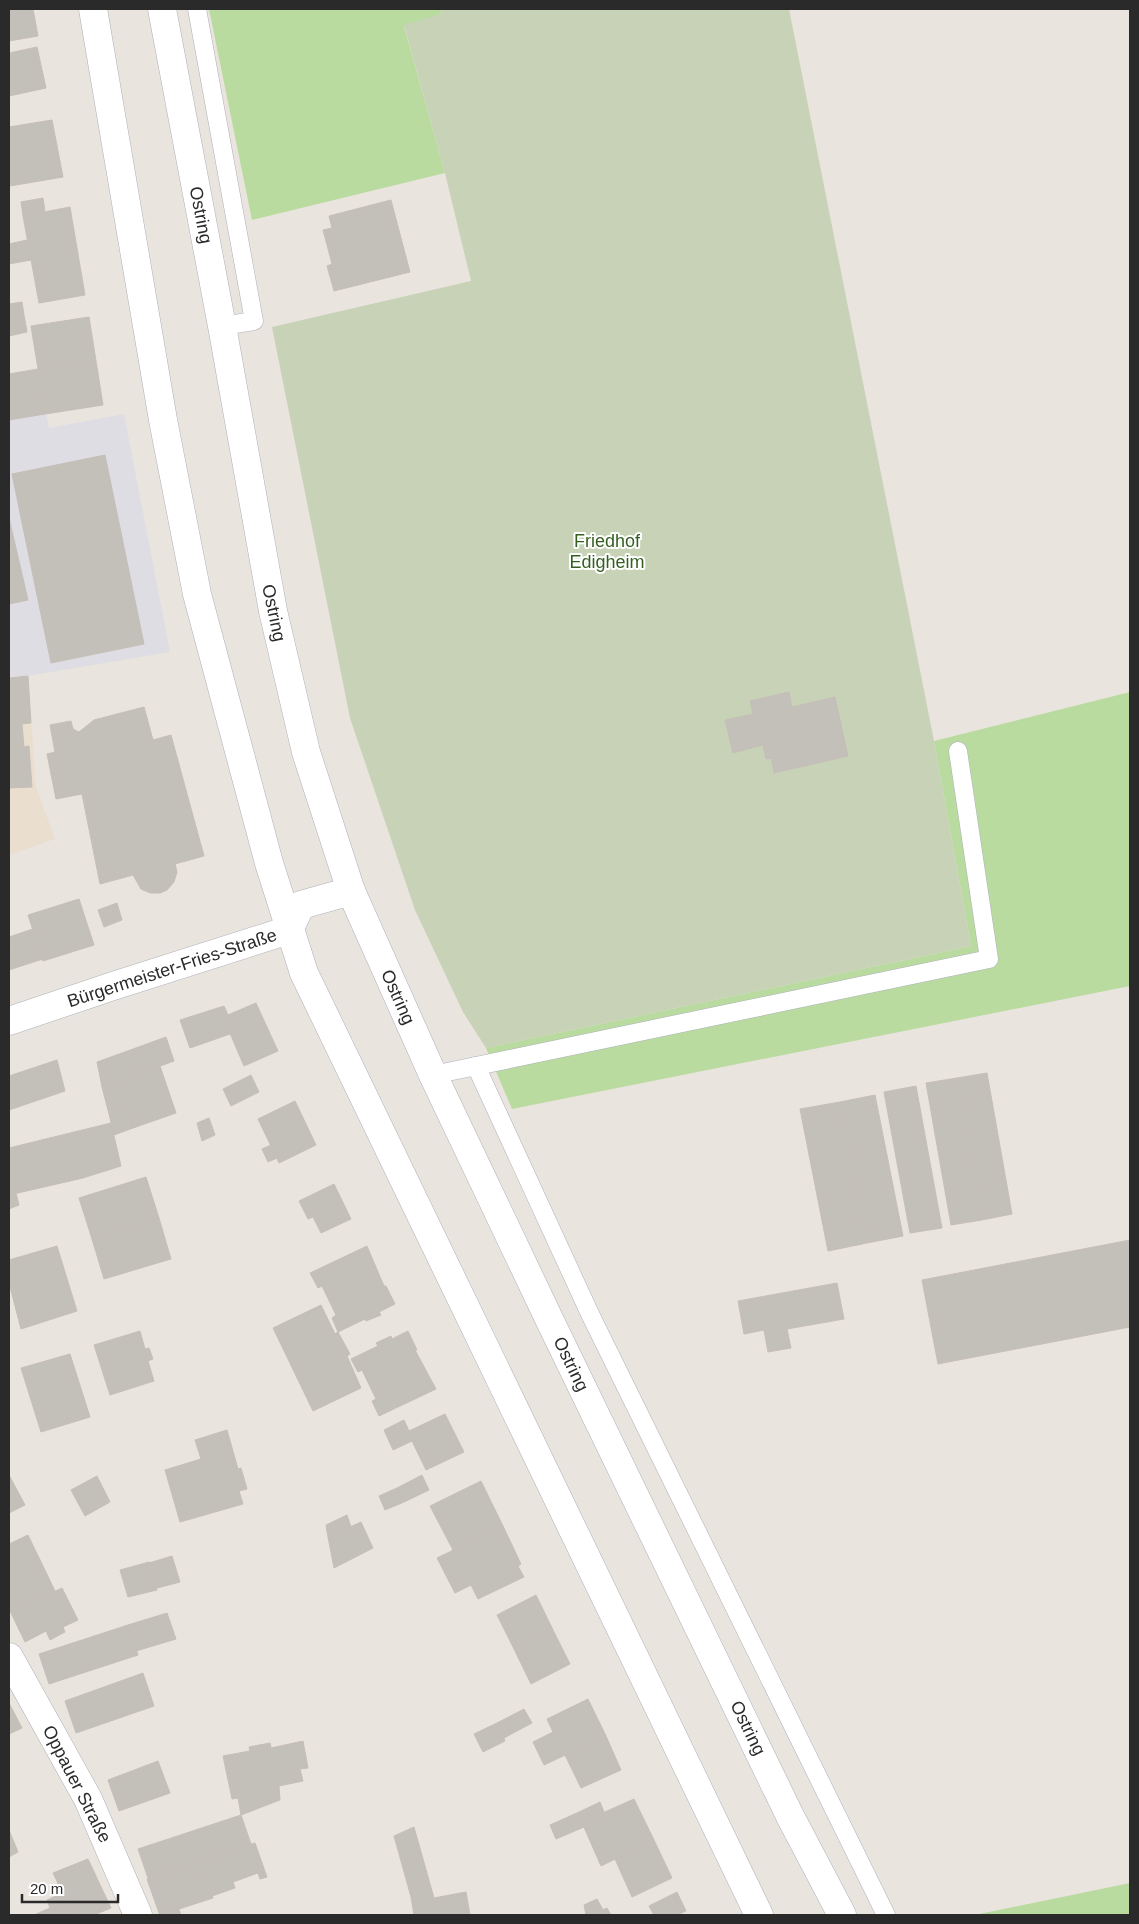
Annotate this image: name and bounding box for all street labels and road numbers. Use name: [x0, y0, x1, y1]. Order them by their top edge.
street label: Ostring: [186, 185, 216, 245]
street label: Ostring: [258, 583, 290, 643]
street label: Bürgermeister-Fries-Straße: [65, 925, 279, 1011]
street label: Ostring: [377, 966, 419, 1028]
street label: Ostring: [549, 1334, 593, 1394]
street label: Ostring: [726, 1698, 770, 1758]
street label: Oppauer Straße: [39, 1722, 115, 1846]

